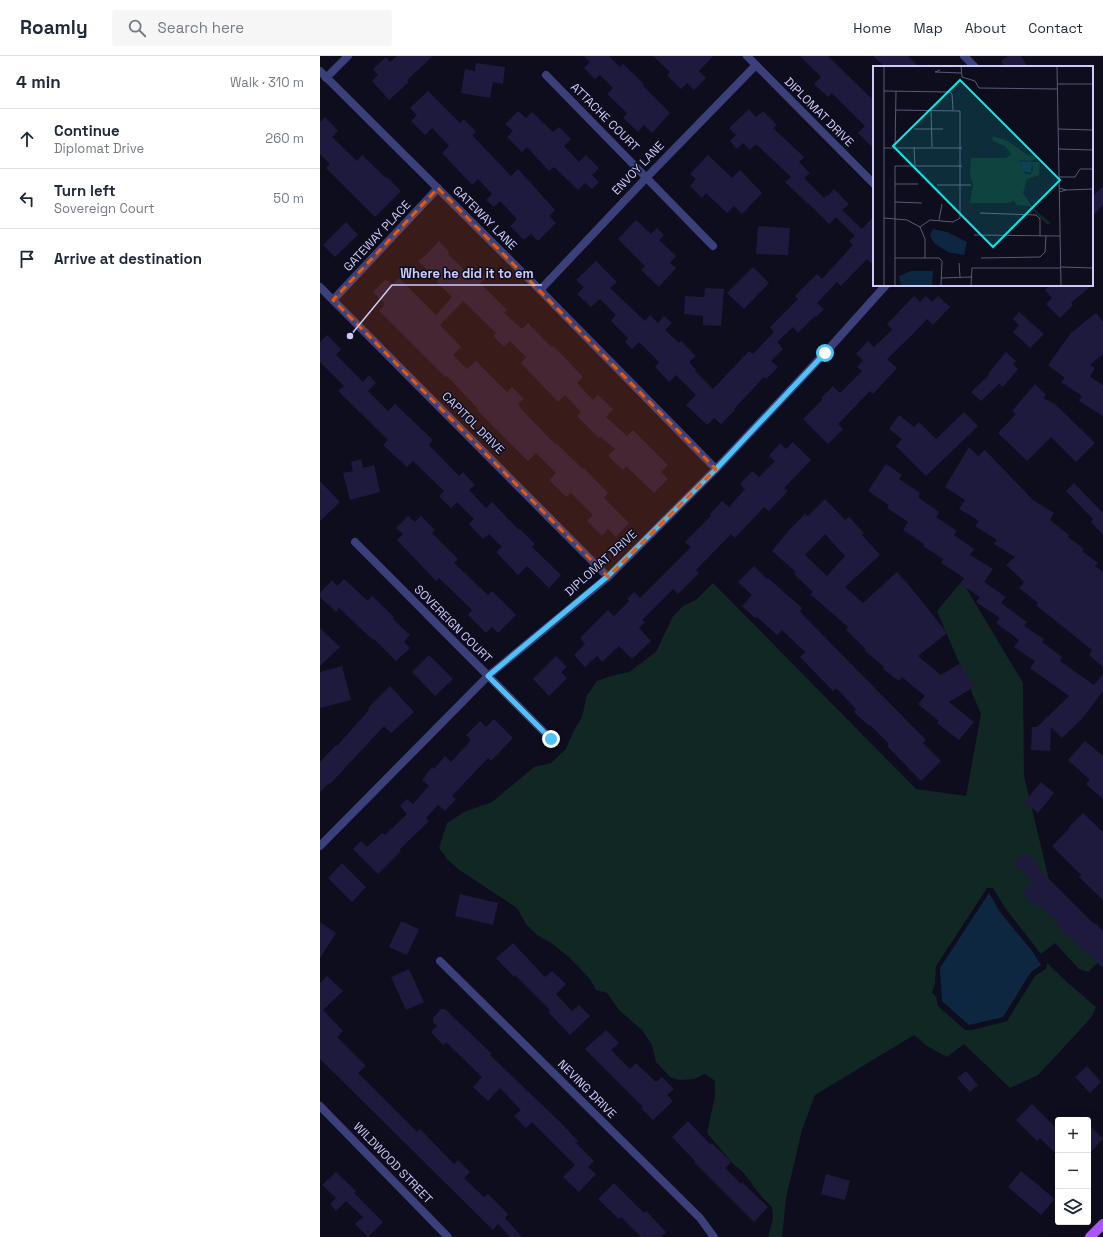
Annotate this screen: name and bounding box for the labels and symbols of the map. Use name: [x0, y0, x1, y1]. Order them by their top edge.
inset map: [873, 66, 1093, 286]
street label: DIPLOMAT DRIVE: [781, 74, 857, 150]
street label: ATTACHE COURT: [567, 79, 643, 155]
street label: ENVOY LANE: [608, 138, 668, 198]
street label: GATEWAY LANE: [450, 183, 521, 254]
street label: GATEWAY PLACE: [340, 197, 414, 275]
callout: Where he did it to em: [392, 260, 542, 285]
text: Where he did it to em: [400, 265, 534, 282]
route start: [816, 344, 834, 362]
street label: CAPITOL DRIVE: [438, 388, 508, 458]
street label: DIPLOMAT DRIVE: [561, 526, 641, 600]
street label: SOVEREIGN COURT: [411, 582, 495, 666]
route end: [542, 730, 560, 748]
street label: NEVING DRIVE: [554, 1056, 620, 1122]
street label: WILDWOOD STREET: [350, 1119, 436, 1207]

